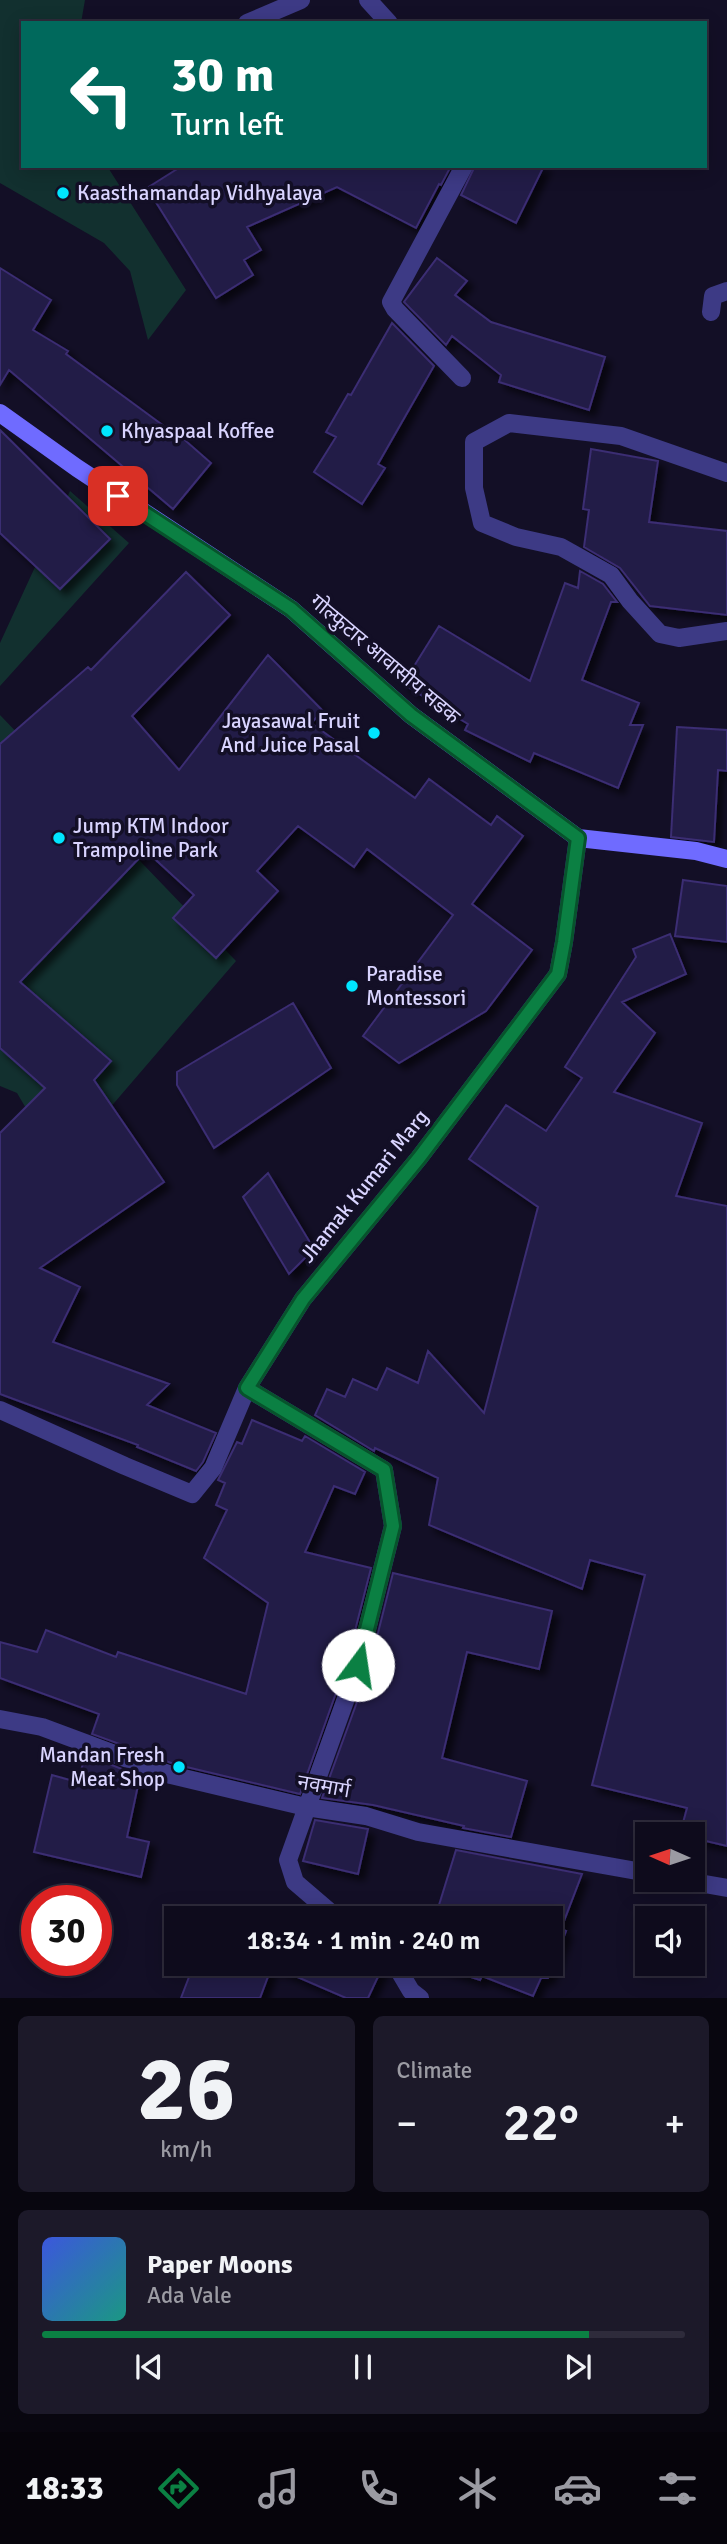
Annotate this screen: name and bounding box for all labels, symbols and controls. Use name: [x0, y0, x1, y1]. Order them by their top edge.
text: 30 m: [171, 45, 274, 105]
icon: left: [56, 49, 147, 140]
text: Turn left: [171, 105, 284, 144]
place label: Kaasthamandap Vidhyalaya: [77, 180, 323, 206]
marker: Kaasthamandap Vidhyalaya: [55, 185, 71, 201]
place label: Khyaspaal Koffee: [121, 418, 274, 444]
marker: Khyaspaal Koffee: [99, 423, 115, 439]
pin: [88, 466, 148, 526]
icon: arrive: [99, 477, 137, 515]
street label: गोल्फुटार आवासीय सडक: [305, 589, 466, 730]
place label: Jayasawal Fruit And Juice Pasal: [220, 708, 360, 758]
marker: Jayasawal Fruit And Juice Pasal: [366, 725, 382, 741]
place label: Jump KTM Indoor Trampoline Park: [73, 813, 229, 863]
marker: Jump KTM Indoor Trampoline Park: [51, 830, 67, 846]
place label: Paradise Montessori: [366, 961, 466, 1011]
marker: Paradise Montessori: [344, 978, 360, 994]
street label: Jhamak Kumari Marg: [294, 1104, 434, 1268]
position arrow: [321, 1628, 395, 1702]
place label: Mandan Fresh Meat Shop: [39, 1742, 165, 1792]
marker: Mandan Fresh Meat Shop: [171, 1759, 187, 1775]
street label: नवमार्ग: [296, 1769, 354, 1804]
north arrow: [635, 1822, 705, 1892]
map controls: [635, 1822, 705, 1976]
speed limit sign: 30: [21, 1885, 112, 1976]
button: sound: [635, 1906, 705, 1976]
text: 18:34 · 1 min · 240 m: [247, 1925, 480, 1957]
text: 26: [137, 2033, 235, 2146]
text: Climate: [397, 2056, 472, 2085]
text: 22°: [503, 2091, 579, 2155]
text: −: [397, 2100, 417, 2147]
text: +: [664, 2100, 685, 2147]
text: km/h: [160, 2135, 212, 2164]
text: Paper Moons: [147, 2249, 293, 2281]
text: Ada Vale: [147, 2281, 232, 2310]
icon: previous: [130, 2348, 168, 2386]
icon: pause: [344, 2348, 382, 2386]
icon: next: [559, 2348, 597, 2386]
icon: directions: [154, 2464, 203, 2513]
icon: music: [254, 2464, 303, 2513]
icon: phone: [354, 2464, 403, 2513]
icon: climate: [453, 2464, 502, 2513]
icon: car: [553, 2464, 602, 2513]
icon: filters: [653, 2464, 702, 2513]
text: 18:33: [25, 2469, 104, 2508]

